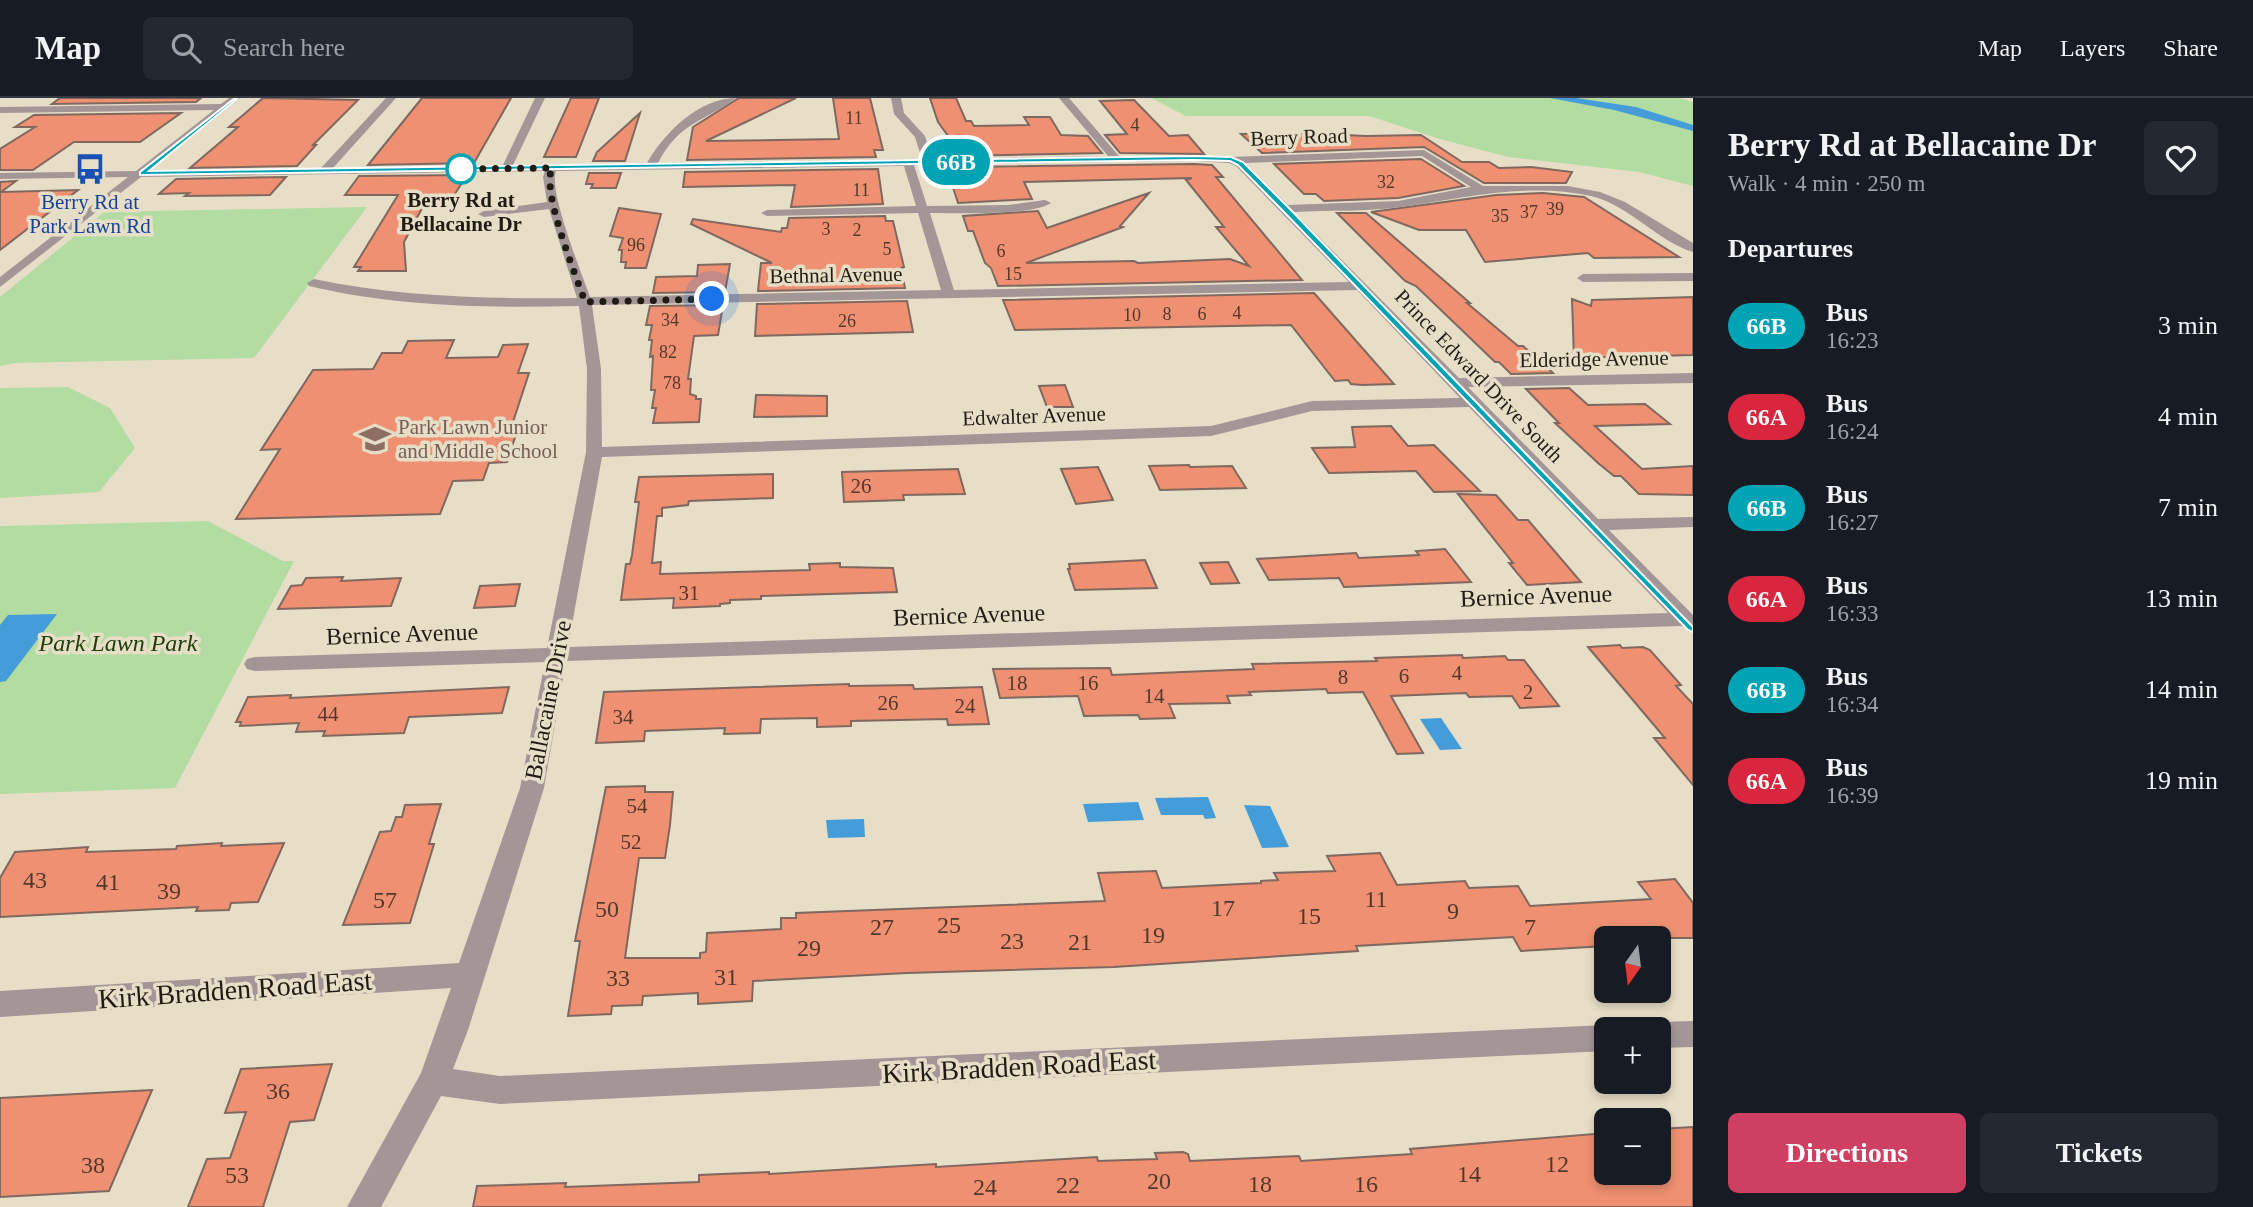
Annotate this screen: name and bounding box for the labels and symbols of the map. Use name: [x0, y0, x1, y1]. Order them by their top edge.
house number: 11: [845, 108, 863, 128]
house number: 4: [1131, 115, 1140, 135]
street label: Berry Road: [1250, 123, 1349, 151]
line badge: 66B: [916, 139, 996, 185]
bus stop icon: Berry Rd at Park Lawn Rd: [73, 152, 107, 186]
marker: Berry Rd at Bellacaine Dr: [446, 154, 476, 184]
house number: 32: [1377, 172, 1395, 192]
house number: 11: [852, 180, 870, 200]
place label: Berry Rd at Bellacaine Dr: [400, 188, 522, 236]
place label: Berry Rd at Park Lawn Rd: [29, 190, 151, 238]
house number: 39: [1546, 199, 1564, 219]
house number: 37: [1520, 202, 1538, 222]
house number: 35: [1491, 206, 1509, 226]
house number: 3: [822, 219, 831, 239]
house number: 2: [853, 220, 862, 240]
house number: 96: [627, 235, 645, 255]
house number: 5: [883, 239, 892, 259]
house number: 6: [997, 241, 1006, 261]
street label: Bethnal Avenue: [769, 262, 903, 288]
house number: 15: [1004, 264, 1022, 284]
your location: [694, 281, 729, 316]
street label: Prince Edward Drive South: [1390, 284, 1568, 468]
house number: 4: [1233, 303, 1242, 323]
house number: 8: [1163, 304, 1172, 324]
house number: 6: [1198, 304, 1207, 324]
house number: 10: [1123, 305, 1141, 325]
house number: 34: [661, 310, 679, 330]
house number: 26: [838, 311, 856, 331]
house number: 82: [659, 342, 677, 362]
street label: Elderidge Avenue: [1519, 346, 1669, 372]
house number: 78: [663, 373, 681, 393]
street label: Edwalter Avenue: [962, 402, 1106, 430]
place label: Park Lawn Junior and Middle School: [398, 415, 558, 463]
school or university icon: Park Lawn Junior and Middle School: [358, 422, 392, 456]
house number: 26: [851, 474, 872, 498]
street label: Bernice Avenue: [1460, 580, 1612, 612]
house number: 31: [679, 581, 700, 605]
street label: Bernice Avenue: [893, 599, 1045, 631]
street label: Bernice Avenue: [326, 618, 478, 650]
street label: Ballacaine Drive: [520, 618, 576, 782]
park label: Park Lawn Park: [38, 630, 198, 656]
house number: 4: [1452, 661, 1463, 685]
house number: 6: [1399, 664, 1409, 688]
house number: 8: [1338, 665, 1348, 689]
house number: 18: [1007, 671, 1028, 695]
house number: 16: [1078, 671, 1099, 695]
house number: 2: [1523, 680, 1533, 704]
house number: 14: [1144, 684, 1165, 708]
house number: 26: [878, 691, 899, 715]
house number: 24: [955, 694, 976, 718]
house number: 44: [318, 702, 339, 726]
house number: 34: [613, 705, 634, 729]
house number: 54: [627, 794, 648, 818]
house number: 52: [621, 830, 642, 854]
house number: 43: [23, 867, 47, 893]
house number: 41: [96, 869, 120, 895]
house number: 39: [157, 878, 181, 904]
house number: 11: [1364, 886, 1388, 912]
house number: 57: [373, 887, 397, 913]
house number: 17: [1211, 895, 1235, 921]
house number: 50: [595, 896, 619, 922]
house number: 9: [1447, 898, 1459, 924]
house number: 15: [1297, 903, 1321, 929]
house number: 25: [937, 912, 961, 938]
house number: 27: [870, 914, 894, 940]
house number: 7: [1524, 914, 1536, 940]
house number: 19: [1141, 922, 1165, 948]
north arrow: [1594, 926, 1671, 1003]
house number: 23: [1000, 928, 1024, 954]
house number: 21: [1068, 929, 1092, 955]
house number: 29: [797, 935, 821, 961]
street label: Kirk Bradden Road East: [97, 964, 373, 1015]
house number: 31: [714, 964, 738, 990]
house number: 33: [606, 965, 630, 991]
street label: Kirk Bradden Road East: [881, 1044, 1157, 1089]
house number: 36: [266, 1078, 290, 1104]
house number: 12: [1545, 1151, 1569, 1177]
house number: 38: [81, 1152, 105, 1178]
house number: 14: [1457, 1161, 1481, 1187]
house number: 53: [225, 1162, 249, 1188]
house number: 20: [1147, 1168, 1171, 1194]
house number: 18: [1248, 1171, 1272, 1197]
house number: 16: [1354, 1171, 1378, 1197]
house number: 22: [1056, 1172, 1080, 1198]
house number: 24: [973, 1174, 997, 1200]

